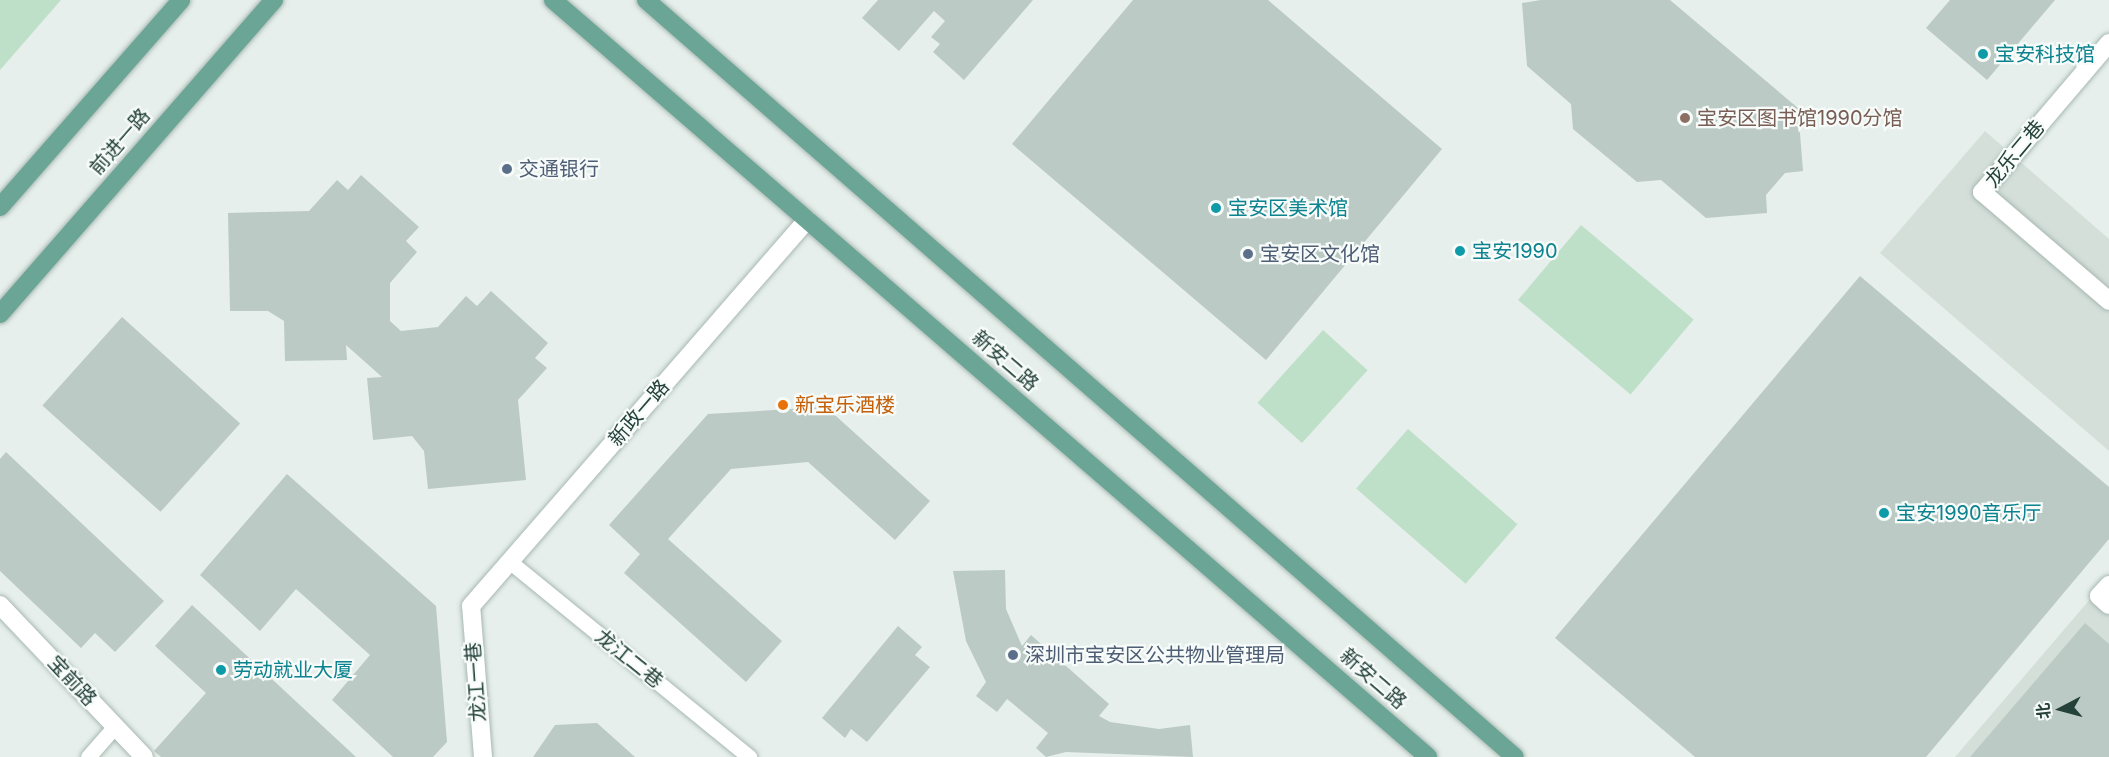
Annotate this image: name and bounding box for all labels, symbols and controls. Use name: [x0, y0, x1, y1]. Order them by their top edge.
place label: 宝安科技馆: [1995, 42, 2095, 66]
marker: 宝安科技馆: [1976, 47, 1990, 61]
street label: 前进一路: [85, 104, 155, 180]
place label: 宝安区图书馆1990分馆: [1697, 106, 1903, 130]
marker: 宝安区图书馆1990分馆: [1678, 111, 1692, 125]
street label: 龙乐二巷: [1980, 116, 2050, 192]
place label: 交通银行: [519, 157, 599, 181]
marker: 交通银行: [500, 162, 514, 176]
place label: 宝安区美术馆: [1228, 196, 1348, 220]
marker: 宝安区美术馆: [1209, 201, 1223, 215]
place label: 宝安1990: [1472, 239, 1558, 263]
place label: 宝安区文化馆: [1260, 242, 1380, 266]
marker: 宝安1990: [1453, 244, 1467, 258]
marker: 宝安区文化馆: [1241, 247, 1255, 261]
street label: 新安二路: [967, 326, 1043, 396]
street label: 新政一路: [604, 375, 674, 451]
place label: 新宝乐酒楼: [795, 393, 895, 417]
marker: 新宝乐酒楼: [776, 398, 790, 412]
place label: 宝安1990音乐厅: [1896, 501, 2042, 525]
marker: 宝安1990音乐厅: [1877, 506, 1891, 520]
street label: 龙江二巷: [590, 625, 668, 693]
street label: 龙江一巷: [461, 641, 491, 723]
place label: 深圳市宝安区公共物业管理局: [1025, 643, 1285, 667]
street label: 新安二路: [1335, 644, 1411, 714]
marker: 深圳市宝安区公共物业管理局: [1006, 648, 1020, 662]
street label: 宝前路: [43, 651, 101, 711]
place label: 劳动就业大厦: [233, 658, 353, 682]
marker: 劳动就业大厦: [214, 663, 228, 677]
north arrow: [2031, 679, 2091, 739]
text: 北: [2032, 702, 2054, 720]

